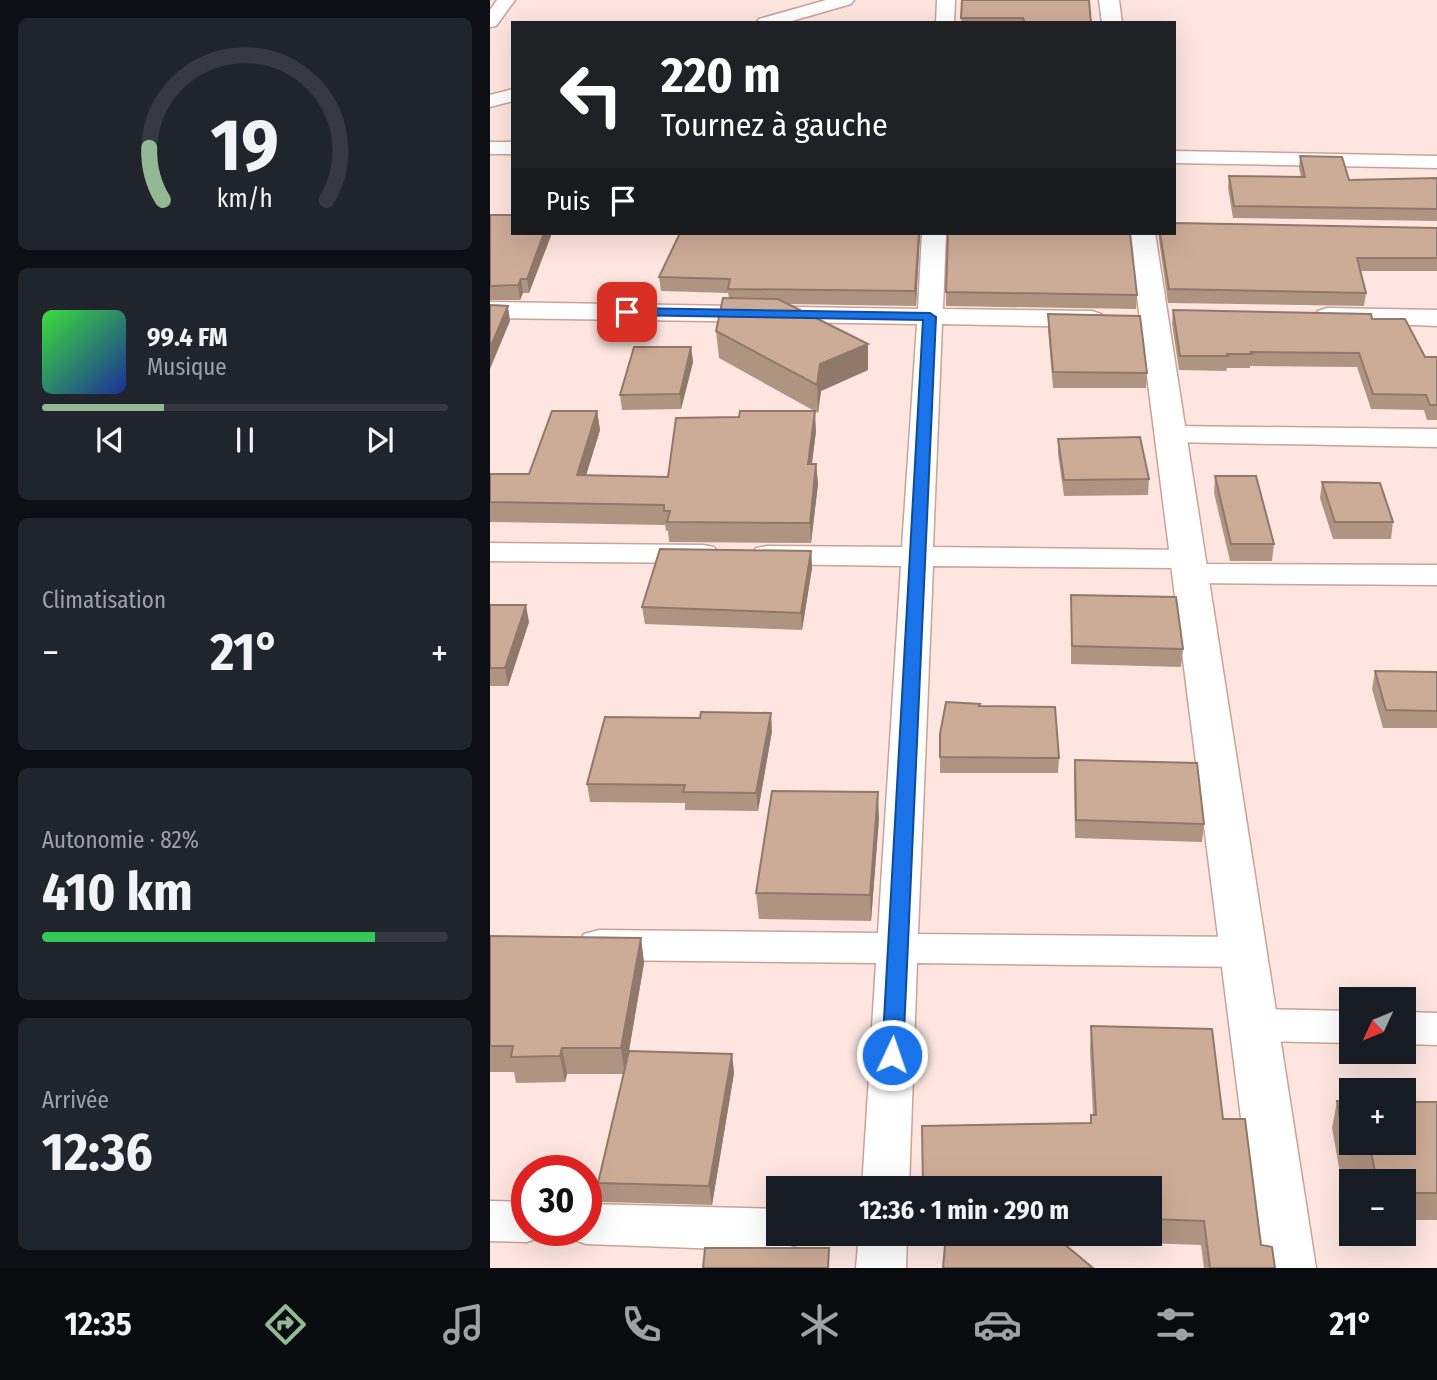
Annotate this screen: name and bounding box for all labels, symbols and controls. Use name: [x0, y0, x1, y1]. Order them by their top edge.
text: 220 m: [661, 46, 781, 105]
icon: left: [546, 49, 637, 140]
text: 19: [211, 102, 279, 189]
text: Tournez à gauche: [661, 106, 888, 144]
icon: arrive: [604, 182, 642, 220]
text: km/h: [217, 184, 273, 214]
text: Puis: [546, 186, 590, 217]
pin: [597, 282, 657, 342]
icon: arrive: [608, 293, 646, 331]
text: 99.4 FM: [147, 322, 228, 353]
text: Musique: [147, 353, 227, 381]
icon: previous: [91, 421, 129, 459]
icon: pause: [226, 421, 264, 459]
icon: next: [361, 421, 399, 459]
text: Climatisation: [42, 586, 166, 614]
text: 21°: [210, 621, 280, 684]
text: −: [42, 630, 59, 676]
text: +: [431, 630, 448, 676]
text: Autonomie · 82%: [42, 826, 199, 854]
text: 410 km: [42, 861, 193, 924]
north arrow: [1339, 987, 1416, 1064]
map controls: [1339, 987, 1416, 1246]
position arrow: [855, 1018, 929, 1092]
button: +: [1339, 1078, 1416, 1155]
text: Arrivée: [42, 1086, 109, 1114]
text: 12:36: [42, 1121, 153, 1184]
speed limit sign: 30: [511, 1155, 602, 1246]
button: −: [1339, 1169, 1416, 1246]
text: 12:36 · 1 min · 290 m: [859, 1195, 1069, 1226]
icon: directions: [261, 1300, 310, 1349]
icon: music: [439, 1300, 488, 1349]
icon: phone: [617, 1300, 666, 1349]
icon: climate: [795, 1300, 844, 1349]
icon: car: [973, 1300, 1022, 1349]
icon: filters: [1151, 1300, 1200, 1349]
text: 12:35: [65, 1305, 132, 1343]
text: 21°: [1330, 1305, 1372, 1343]

